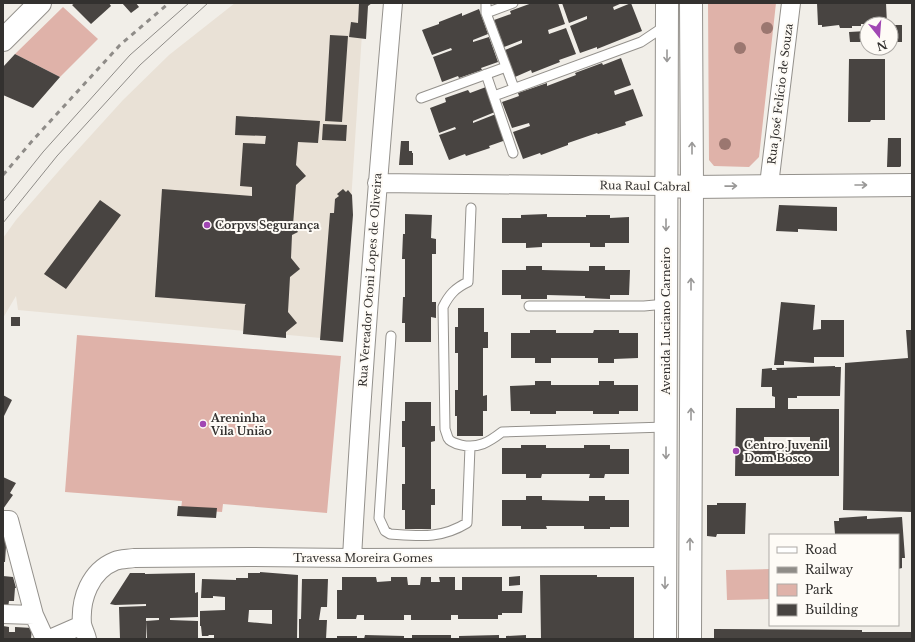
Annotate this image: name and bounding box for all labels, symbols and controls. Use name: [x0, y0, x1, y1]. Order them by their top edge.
north arrow: [859, 16, 899, 56]
street label: Rua José Felício de Souza: [764, 22, 796, 165]
text: N: [874, 37, 889, 54]
one-way arrow: [663, 49, 671, 62]
one-way arrow: [688, 142, 696, 155]
street label: Rua Vereador Otoni Lopes de Oliveira: [356, 172, 385, 388]
street label: Rua Raul Cabral: [599, 178, 691, 194]
one-way arrow: [854, 181, 867, 189]
one-way arrow: [724, 182, 737, 190]
place label: Corpvs Segurança: [215, 218, 320, 232]
one-way arrow: [662, 218, 670, 231]
marker: Corpvs Segurança: [202, 220, 212, 230]
street label: Avenida Luciano Carneiro: [659, 247, 673, 396]
one-way arrow: [687, 278, 695, 291]
one-way arrow: [687, 408, 695, 421]
place label: Areninha Vila União: [210, 411, 272, 438]
marker: Areninha Vila União: [198, 419, 208, 429]
place label: Centro Juvenil Dom Bosco: [744, 438, 828, 465]
one-way arrow: [662, 446, 670, 459]
marker: Centro Juvenil Dom Bosco: [731, 446, 741, 456]
legend: [769, 534, 899, 626]
one-way arrow: [686, 538, 694, 551]
text: Road: [805, 542, 837, 557]
street label: Travessa Moreira Gomes: [293, 551, 433, 565]
text: Railway: [805, 562, 854, 577]
one-way arrow: [661, 576, 669, 589]
text: Park: [805, 582, 833, 597]
text: Building: [805, 602, 859, 617]

